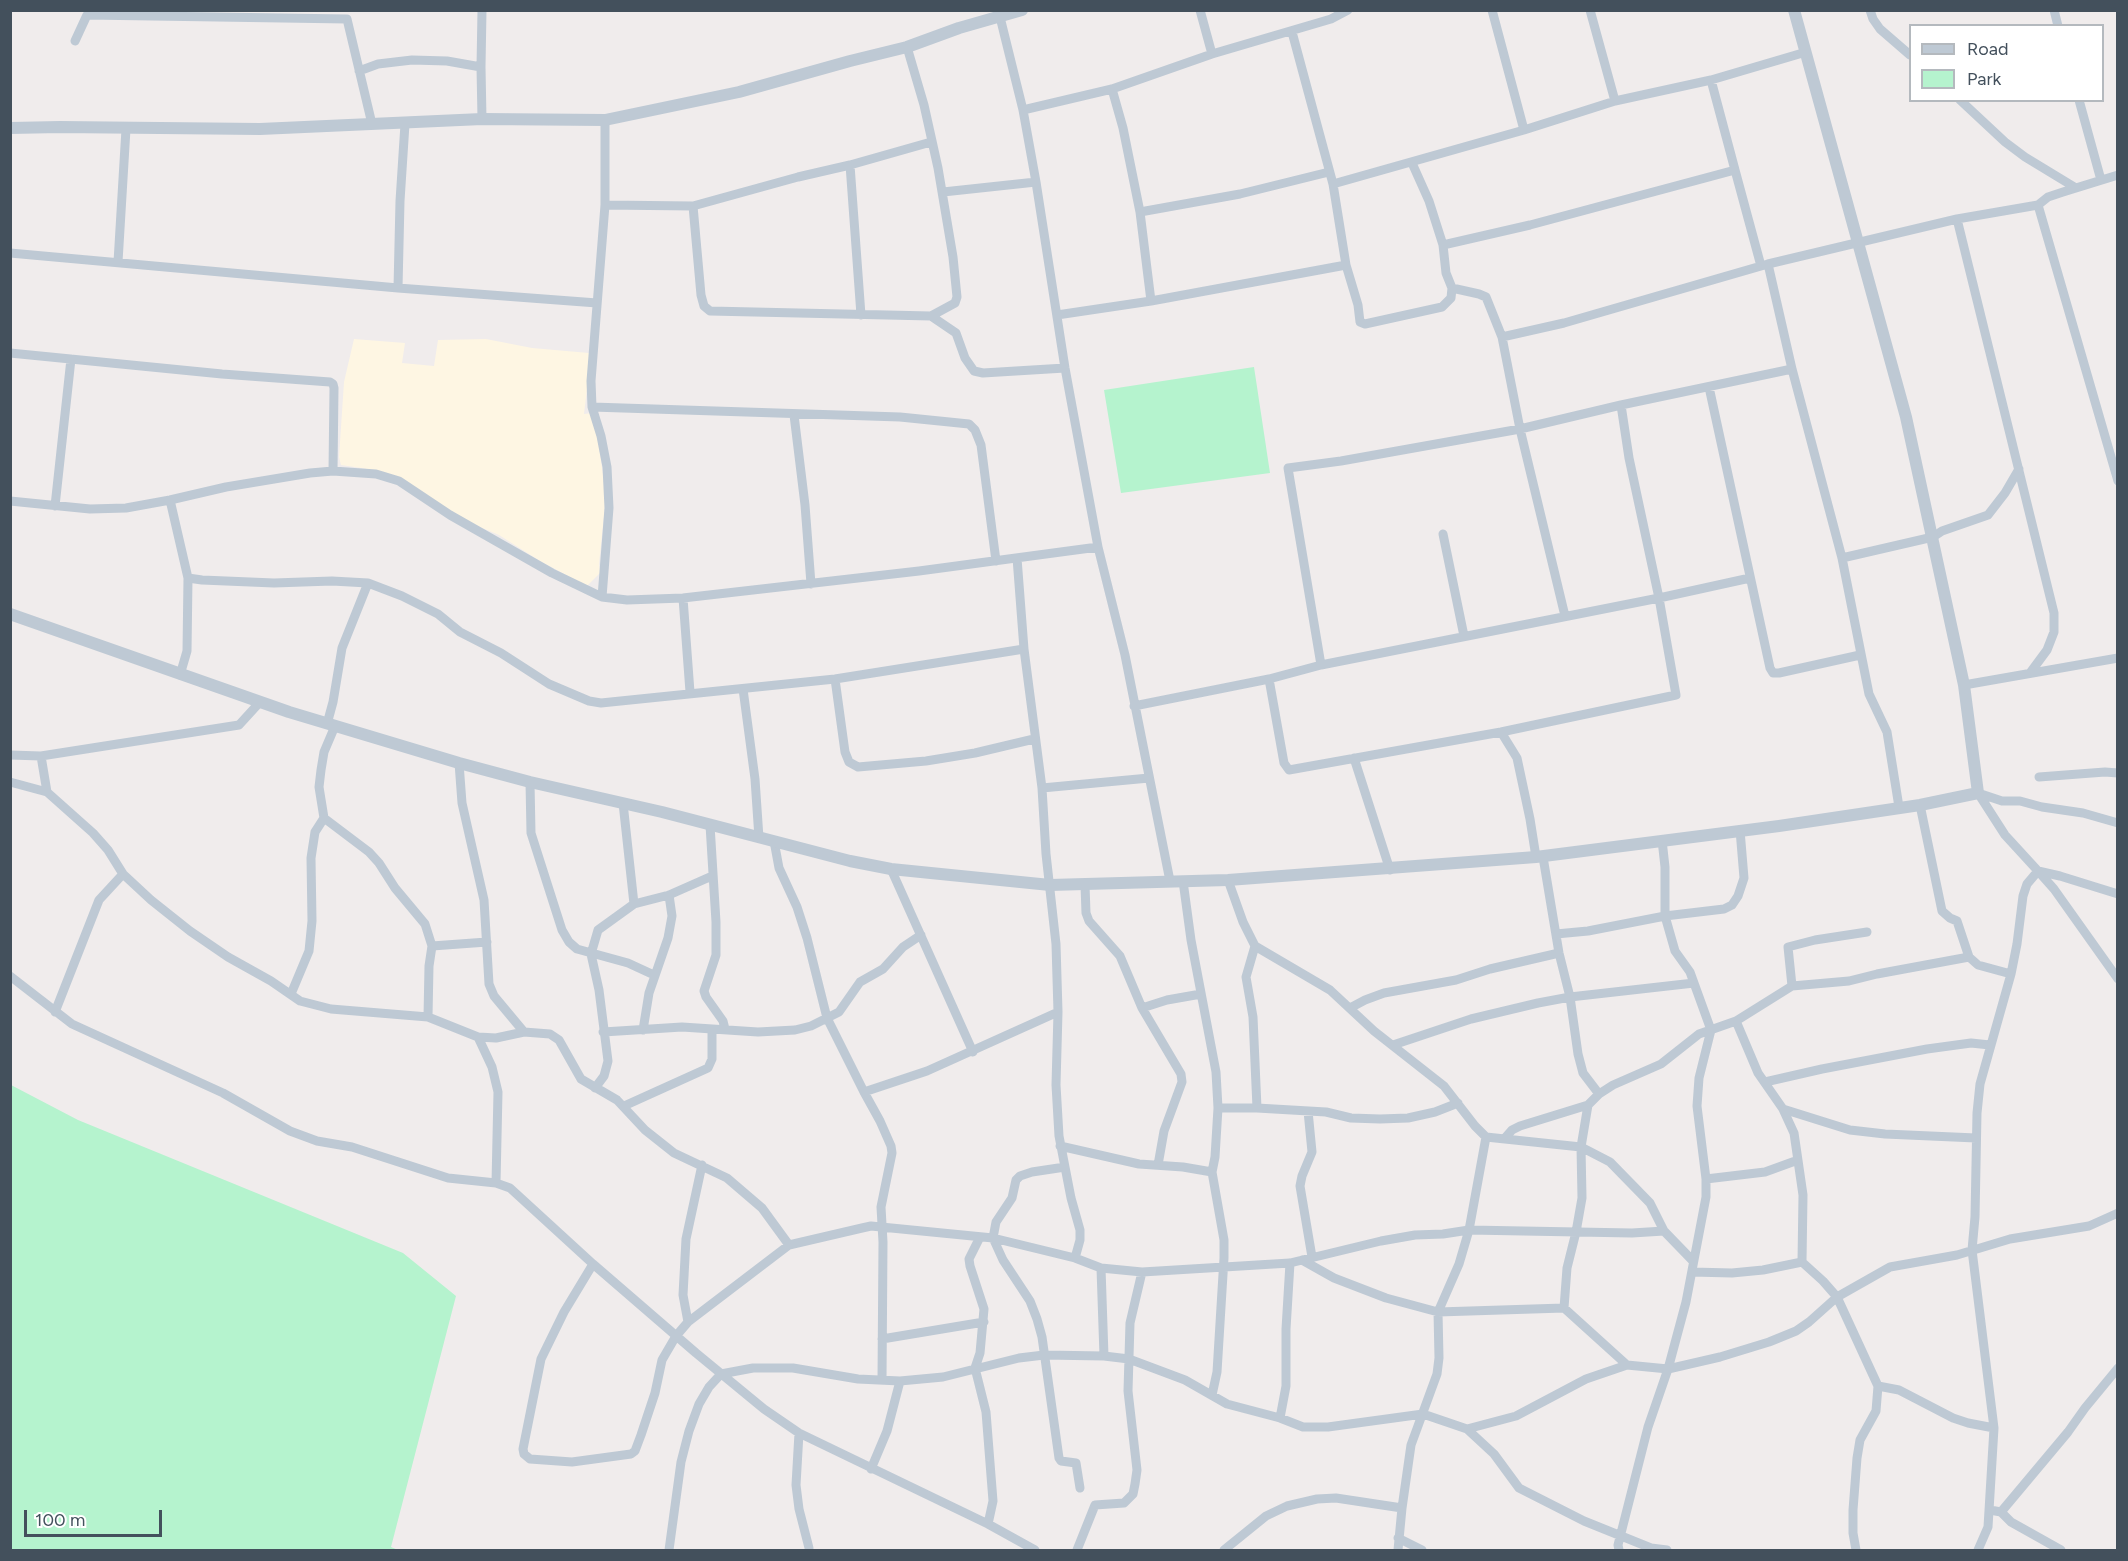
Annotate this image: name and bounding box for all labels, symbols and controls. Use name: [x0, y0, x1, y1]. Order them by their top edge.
legend: [1909, 24, 2104, 102]
text: Road: [1967, 38, 2008, 60]
text: Park: [1967, 68, 2001, 90]
scale bar: [27, 1498, 165, 1536]
text: 100 m: [35, 1509, 85, 1531]

